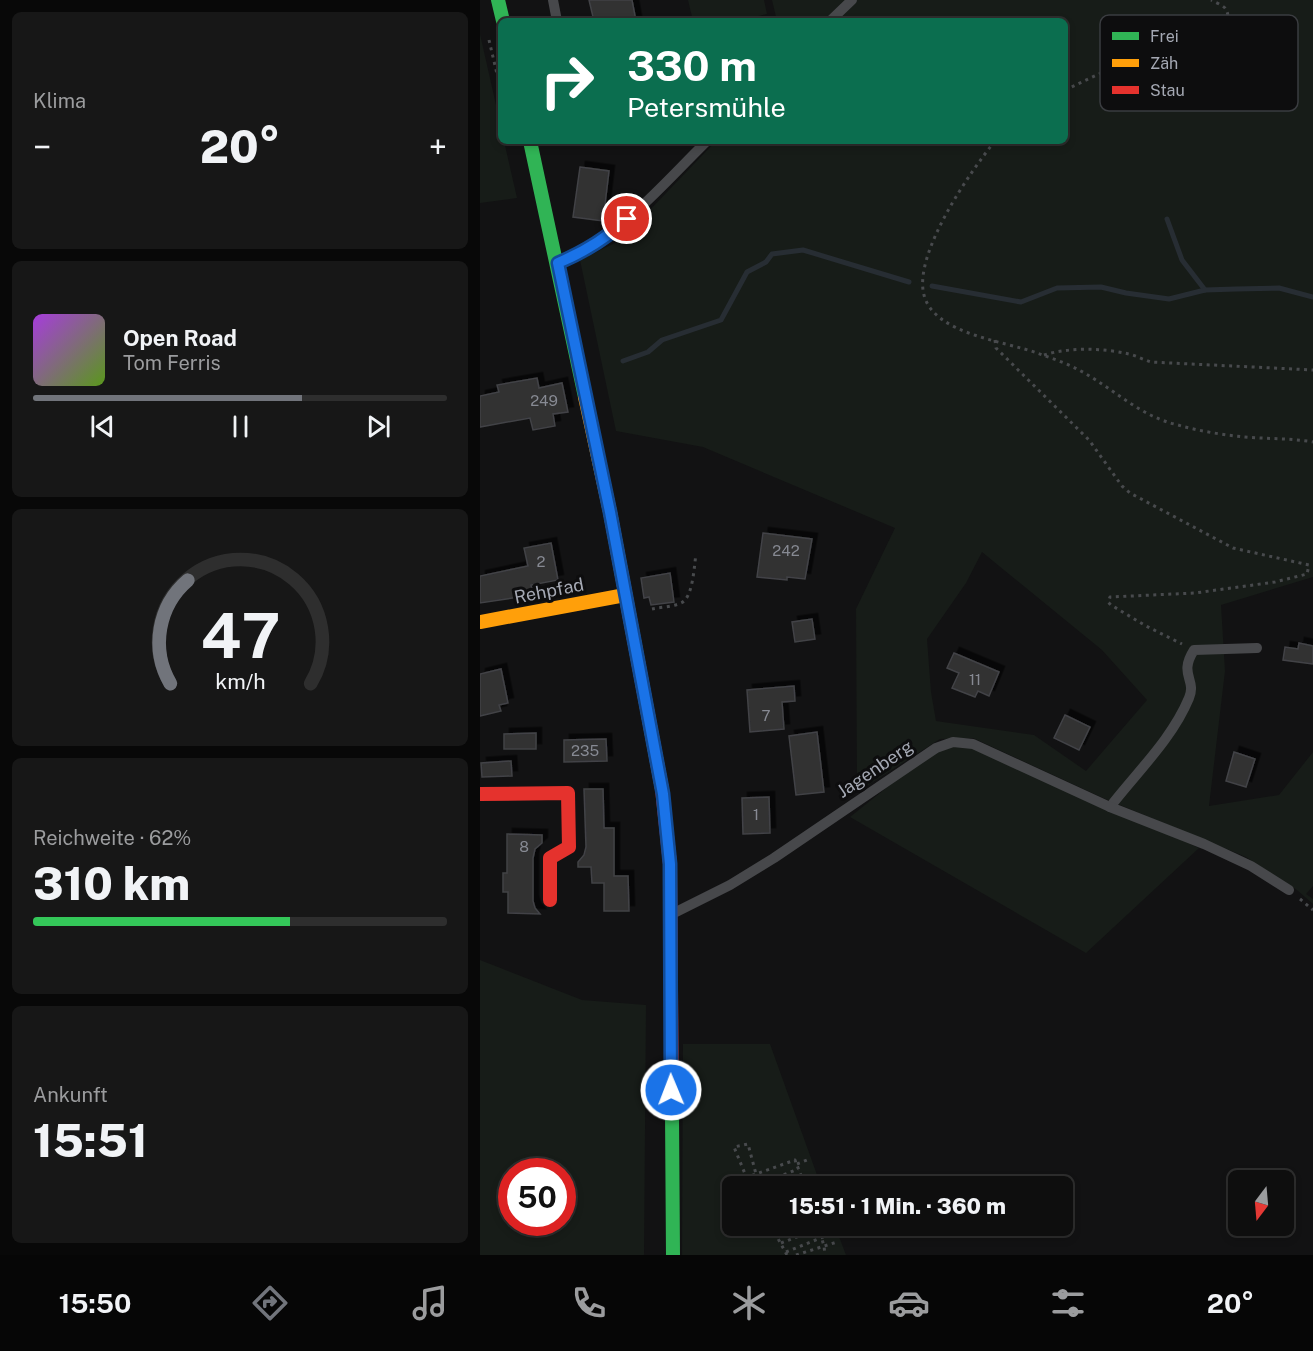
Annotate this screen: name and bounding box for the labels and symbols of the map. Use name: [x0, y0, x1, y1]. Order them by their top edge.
legend: [1100, 15, 1298, 111]
text: Frei: [1150, 27, 1179, 46]
text: Zäh: [1150, 54, 1178, 73]
text: Stau: [1150, 81, 1185, 100]
pin: [601, 193, 652, 244]
house number: 249: [530, 392, 558, 409]
house number: 242: [772, 542, 800, 559]
house number: 2: [537, 553, 546, 570]
street label: Rehpfad: [512, 573, 586, 608]
house number: 11: [969, 671, 981, 688]
house number: 7: [761, 707, 771, 724]
street label: Jagenberg: [833, 735, 917, 802]
house number: 235: [571, 742, 599, 759]
house number: 1: [753, 806, 759, 823]
house number: 8: [519, 838, 529, 855]
position arrow: [639, 1058, 703, 1122]
speed limit sign: 50: [498, 1158, 576, 1236]
north arrow: [1228, 1170, 1294, 1236]

